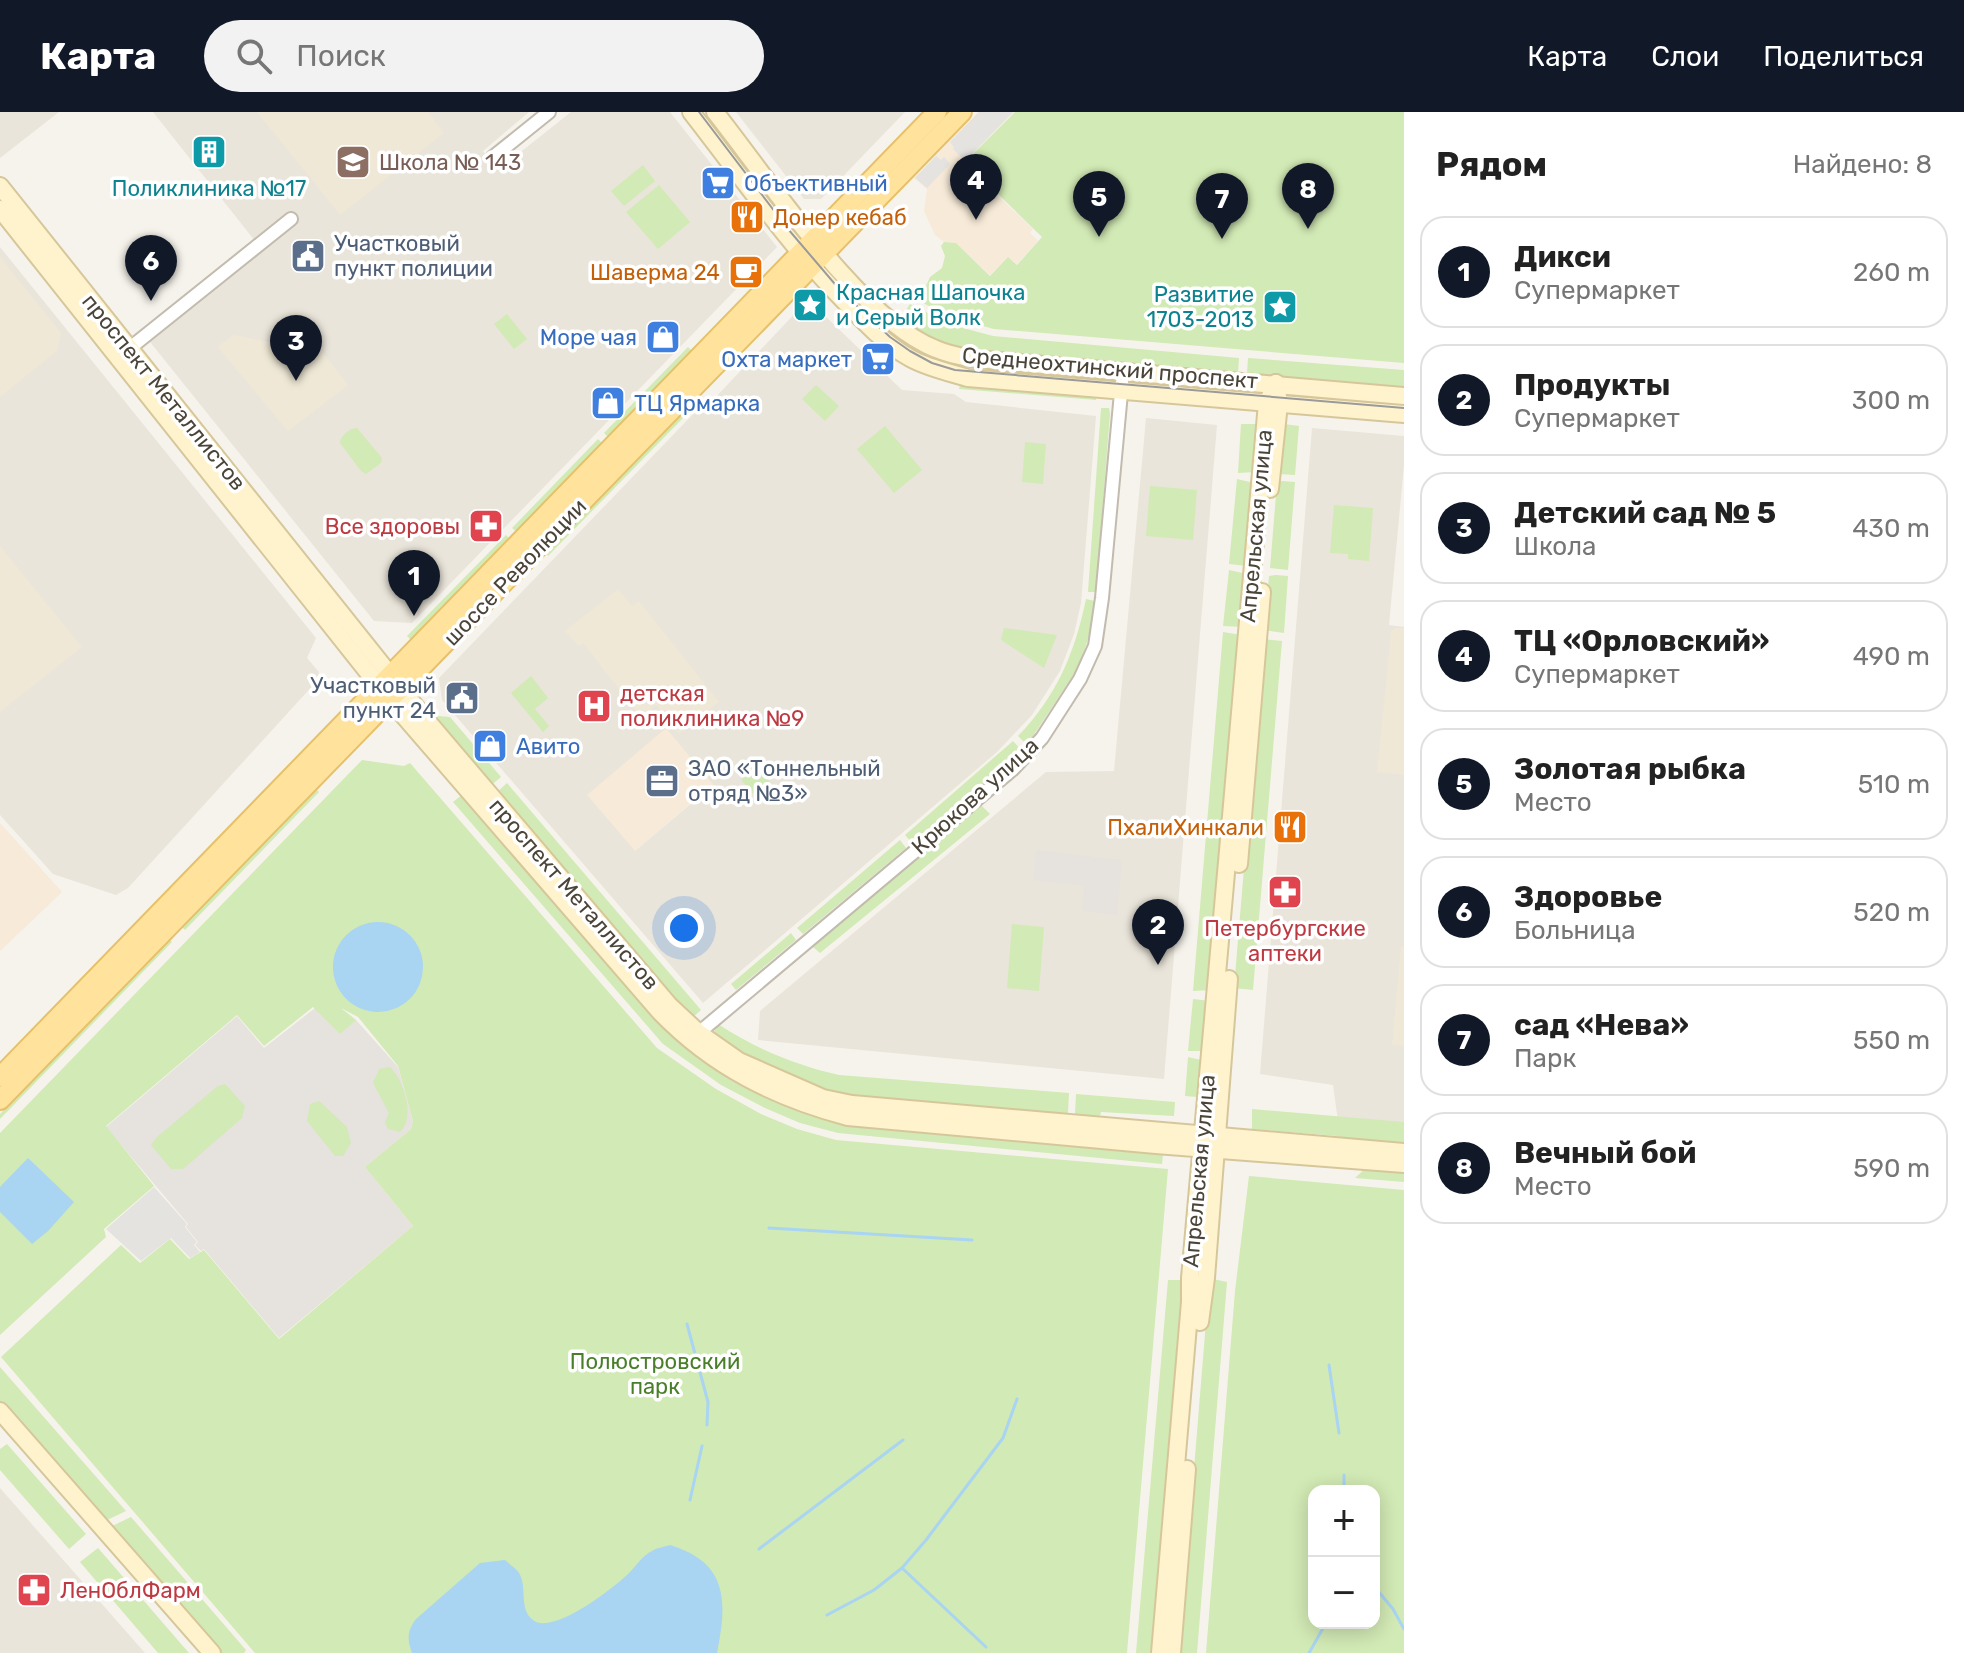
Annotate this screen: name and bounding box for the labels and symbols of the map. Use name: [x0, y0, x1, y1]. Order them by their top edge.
building icon: Поликлиника №17: [190, 133, 228, 171]
school or university icon: Школа № 143: [334, 143, 372, 181]
place label: Школа № 143: [379, 149, 521, 176]
pin: 4: [950, 154, 1002, 220]
pin: 8: [1282, 163, 1334, 229]
supermarket icon: Объективный: [699, 164, 737, 202]
place label: Объективный: [744, 170, 888, 197]
pin: 5: [1073, 171, 1125, 237]
pin: 7: [1196, 173, 1248, 239]
place label: Поликлиника №17: [112, 175, 306, 202]
restaurant icon: Донер кебаб: [728, 198, 766, 236]
place label: Донер кебаб: [773, 204, 907, 231]
place label: Участковый пункт полиции: [334, 230, 493, 282]
pin: 6: [125, 235, 177, 301]
public building icon: Участковый пункт полиции: [289, 237, 327, 275]
cafe icon: Шаверма 24: [727, 253, 765, 291]
place label: Шаверма 24: [590, 259, 720, 286]
place label: Красная Шапочка и Серый Волк: [836, 279, 1025, 331]
place label: Развитие 1703-2013: [1147, 281, 1254, 333]
place icon: Красная Шапочка и Серый Волк: [791, 286, 829, 324]
street label: проспект Металлистов: [76, 288, 252, 496]
place icon: Развитие 1703-2013: [1261, 288, 1299, 326]
pin: 3: [270, 315, 322, 381]
shop icon: Море чая: [644, 318, 682, 356]
place label: Море чая: [540, 324, 637, 351]
supermarket icon: Охта маркет: [859, 340, 897, 378]
street label: Среднеохтинский проспект: [961, 342, 1259, 394]
place label: Охта маркет: [721, 346, 852, 373]
shop icon: ТЦ Ярмарка: [589, 384, 627, 422]
place label: ТЦ Ярмарка: [634, 390, 760, 417]
street label: Апрельская улица: [1234, 428, 1278, 624]
street label: шоссе Революции: [438, 493, 592, 651]
pharmacy icon: Все здоровы: [467, 507, 505, 545]
place label: Все здоровы: [325, 513, 460, 540]
pin: 1: [388, 550, 440, 616]
place label: Участковый пункт 24: [310, 672, 436, 724]
public building icon: Участковый пункт 24: [443, 679, 481, 717]
place label: детская поликлиника №9: [620, 680, 804, 732]
hospital icon: детская поликлиника №9: [575, 687, 613, 725]
shop icon: Авито: [471, 727, 509, 765]
street label: Крюкова улица: [906, 732, 1044, 860]
place label: Авито: [516, 733, 580, 760]
place label: ЗАО «Тоннельный отряд №3»: [688, 755, 881, 807]
office icon: ЗАО «Тоннельный отряд №3»: [643, 762, 681, 800]
street label: проспект Металлистов: [483, 793, 665, 995]
restaurant icon: ПхалиХинкали: [1271, 808, 1309, 846]
place label: ПхалиХинкали: [1107, 814, 1264, 841]
pharmacy icon: Петербургские аптеки: [1266, 873, 1304, 911]
pin: 2: [1132, 899, 1184, 965]
your location: [664, 908, 704, 948]
place label: Петербургские аптеки: [1204, 915, 1366, 967]
street label: Апрельская улица: [1177, 1073, 1221, 1269]
park label: Полюстровский парк: [570, 1348, 740, 1400]
pharmacy icon: ЛенОблФарм: [15, 1571, 53, 1609]
place label: ЛенОблФарм: [60, 1577, 201, 1604]

